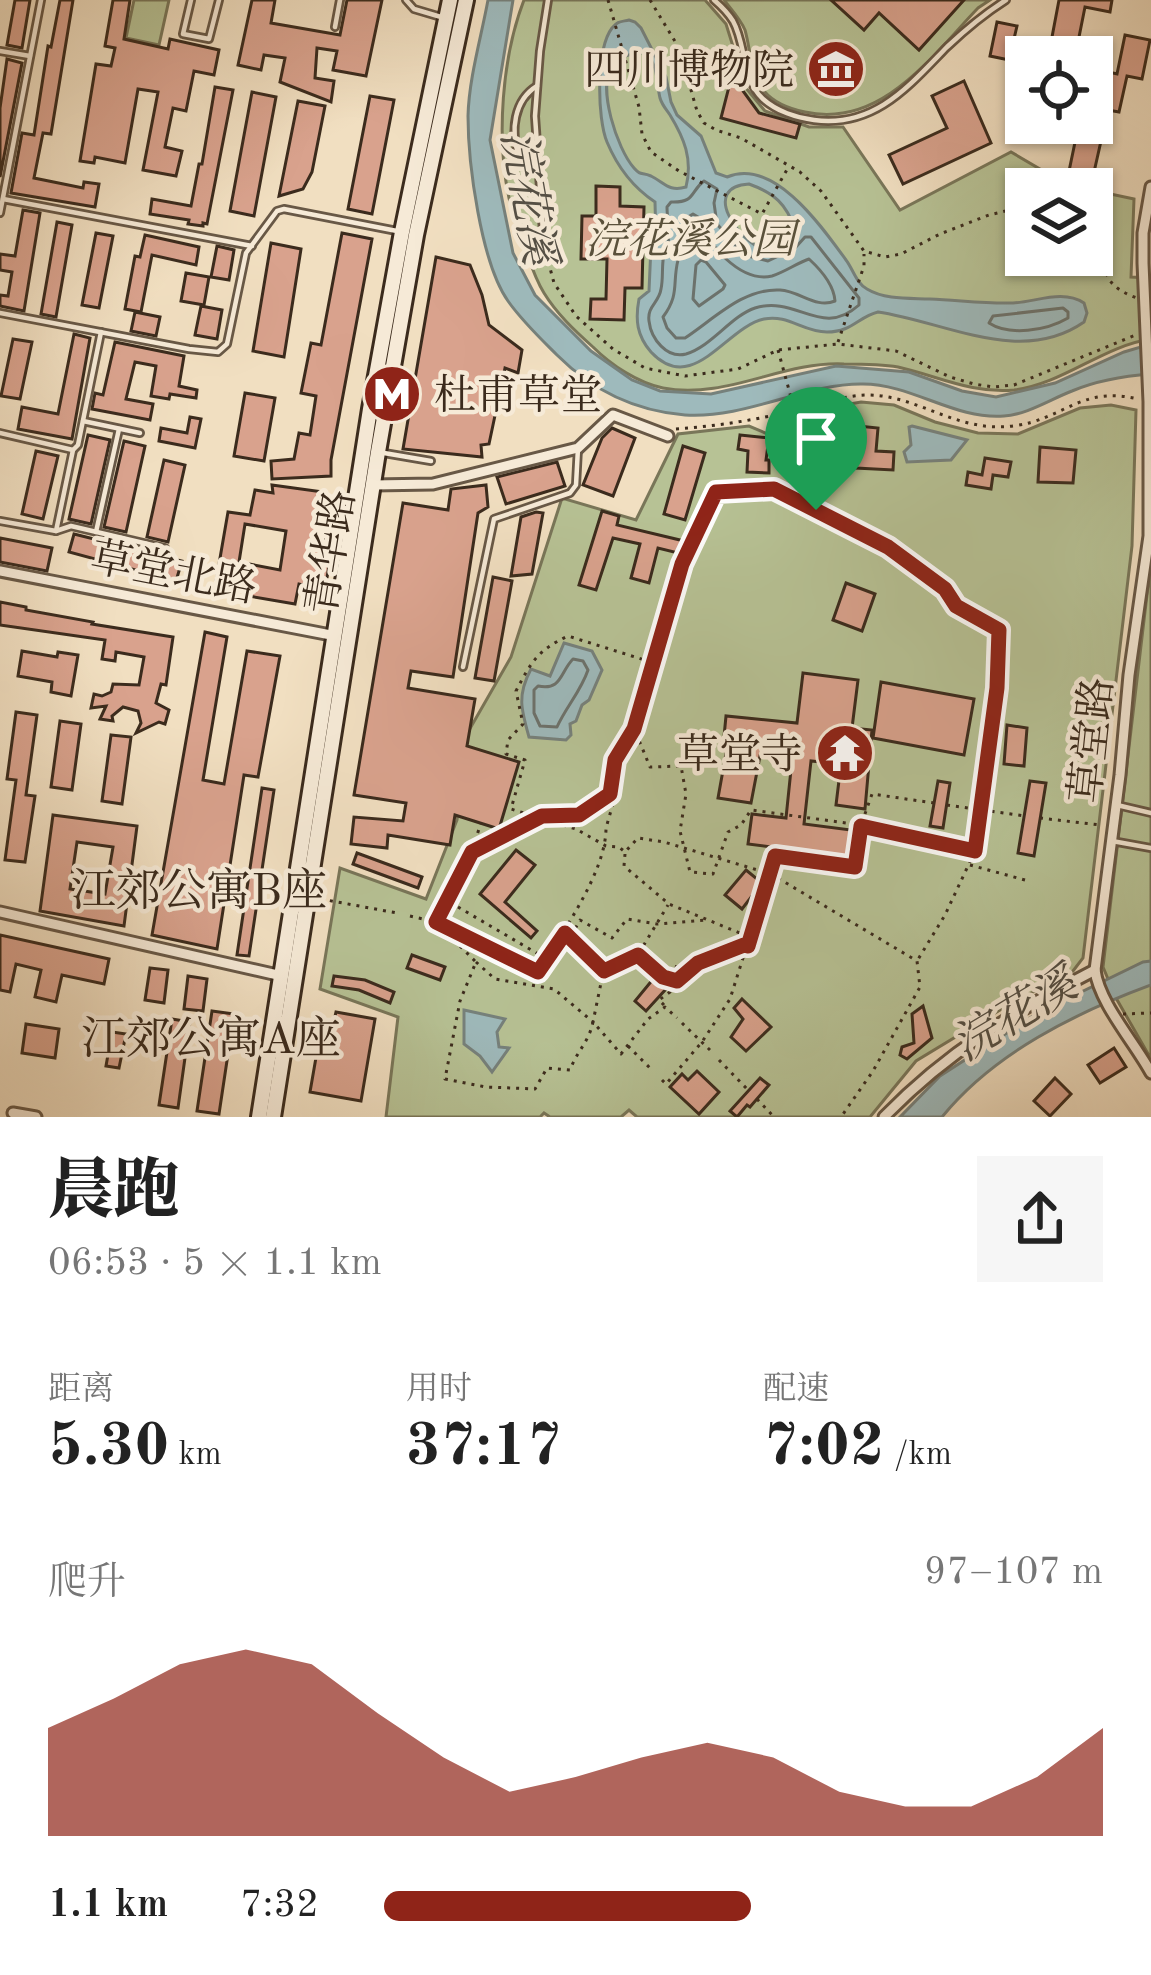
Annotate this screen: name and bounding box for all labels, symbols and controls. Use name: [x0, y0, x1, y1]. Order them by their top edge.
map controls: [1005, 36, 1113, 276]
button: locate: [1005, 36, 1113, 144]
museum icon: 四川博物院: [805, 38, 867, 100]
place label: 四川博物院: [584, 48, 794, 94]
water label: 浣花溪: [492, 127, 564, 272]
button: layers: [1005, 168, 1113, 276]
park label: 浣花溪公园: [585, 217, 801, 263]
metro station icon: 杜甫草堂: [361, 363, 423, 425]
place label: 杜甫草堂: [434, 373, 602, 419]
pin: [765, 387, 867, 510]
icon: arrive: [783, 405, 849, 471]
street label: 青华路: [298, 486, 364, 618]
street label: 草堂北路: [87, 534, 260, 612]
street label: 草堂路: [1063, 675, 1121, 805]
temple icon: 草堂寺: [814, 722, 876, 784]
place label: 草堂寺: [677, 732, 803, 778]
district label: 江郊公寓B座: [71, 867, 327, 916]
water label: 浣花溪: [945, 957, 1089, 1071]
district label: 江郊公寓A座: [81, 1015, 341, 1064]
button: share: [977, 1156, 1103, 1282]
text: 晨跑: [48, 1162, 180, 1228]
text: 06:53 · 5 × 1.1 km: [48, 1244, 382, 1283]
text: 距离: [48, 1374, 114, 1407]
text: 用时: [406, 1374, 472, 1407]
text: 配速: [763, 1374, 829, 1407]
text: 5.30: [48, 1418, 169, 1478]
text: 37:17: [406, 1418, 562, 1478]
text: 7:02: [763, 1418, 885, 1478]
text: km: [169, 1439, 222, 1472]
text: /km: [885, 1439, 952, 1472]
text: 97–107 m: [924, 1553, 1103, 1592]
text: 爬升: [48, 1564, 126, 1603]
text: 1.1 km: [48, 1886, 168, 1925]
text: 7:32: [240, 1886, 319, 1925]

